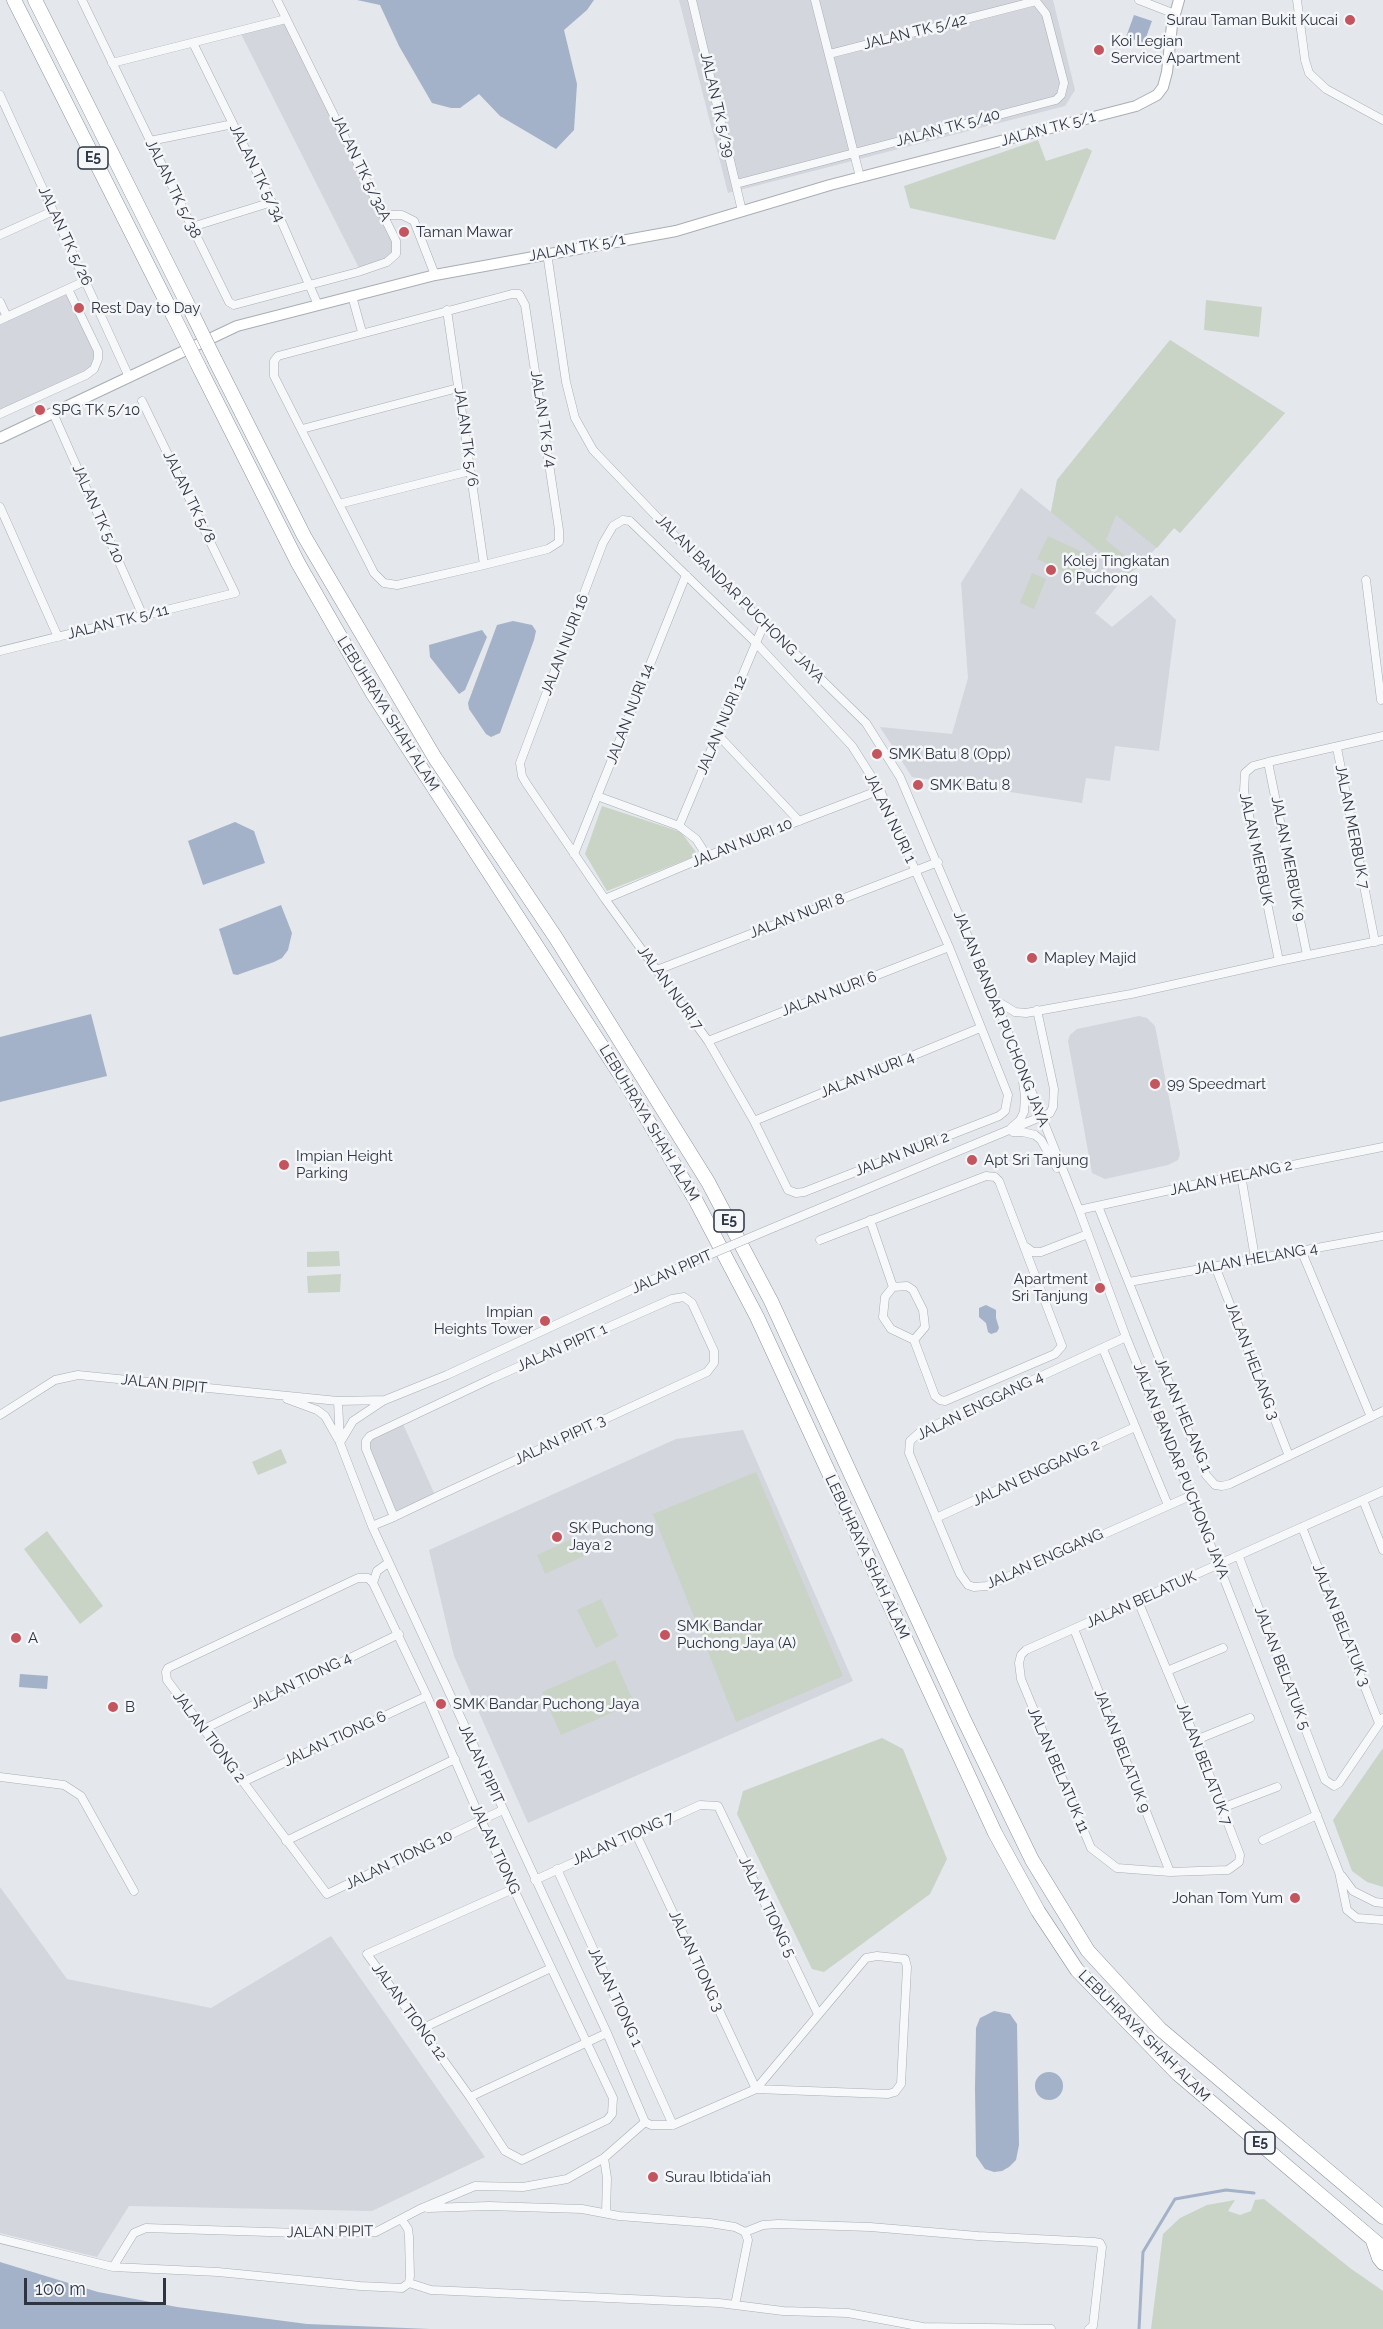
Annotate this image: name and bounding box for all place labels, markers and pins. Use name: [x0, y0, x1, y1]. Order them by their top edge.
place label: Surau Taman Bukit Kucai: [1167, 11, 1338, 29]
marker: Surau Taman Bukit Kucai: [1343, 13, 1357, 27]
place label: Koi Legian Service Apartment: [1111, 32, 1240, 67]
marker: Koi Legian Service Apartment: [1092, 43, 1106, 57]
place label: Taman Mawar: [416, 223, 513, 241]
marker: Taman Mawar: [397, 225, 411, 239]
place label: Rest Day to Day: [91, 299, 200, 317]
marker: Rest Day to Day: [72, 301, 86, 315]
place label: SPG TK 5/10: [52, 401, 140, 419]
marker: SPG TK 5/10: [33, 403, 47, 417]
place label: Kolej Tingkatan 6 Puchong: [1063, 552, 1170, 587]
marker: Kolej Tingkatan 6 Puchong: [1044, 563, 1058, 577]
place label: SMK Batu 8 (Opp): [889, 745, 1010, 763]
marker: SMK Batu 8 (Opp): [870, 747, 884, 761]
place label: SMK Batu 8: [930, 776, 1010, 794]
marker: SMK Batu 8: [911, 778, 925, 792]
place label: Mapley Majid: [1044, 949, 1136, 967]
marker: Mapley Majid: [1025, 951, 1039, 965]
place label: 99 Speedmart: [1167, 1075, 1266, 1093]
marker: 99 Speedmart: [1148, 1077, 1162, 1091]
place label: Impian Height Parking: [296, 1147, 393, 1182]
place label: Apt Sri Tanjung: [984, 1151, 1088, 1169]
marker: Apt Sri Tanjung: [965, 1153, 979, 1167]
marker: Impian Height Parking: [277, 1158, 291, 1172]
place label: Apartment Sri Tanjung: [1012, 1270, 1088, 1305]
marker: Apartment Sri Tanjung: [1093, 1281, 1107, 1295]
place label: Impian Heights Tower: [434, 1303, 533, 1338]
marker: Impian Heights Tower: [538, 1314, 552, 1328]
place label: SK Puchong Jaya 2: [569, 1519, 654, 1554]
marker: SK Puchong Jaya 2: [550, 1530, 564, 1544]
place label: SMK Bandar Puchong Jaya (A): [677, 1617, 796, 1652]
marker: SMK Bandar Puchong Jaya (A): [658, 1628, 672, 1642]
place label: A: [28, 1629, 38, 1647]
marker: A: [9, 1631, 23, 1645]
place label: SMK Bandar Puchong Jaya: [453, 1695, 639, 1713]
marker: SMK Bandar Puchong Jaya: [434, 1697, 448, 1711]
place label: B: [125, 1698, 135, 1716]
marker: B: [106, 1700, 120, 1714]
place label: Johan Tom Yum: [1172, 1889, 1283, 1907]
marker: Johan Tom Yum: [1288, 1891, 1302, 1905]
place label: Surau Ibtida'iah: [665, 2168, 771, 2186]
marker: Surau Ibtida'iah: [646, 2170, 660, 2184]

